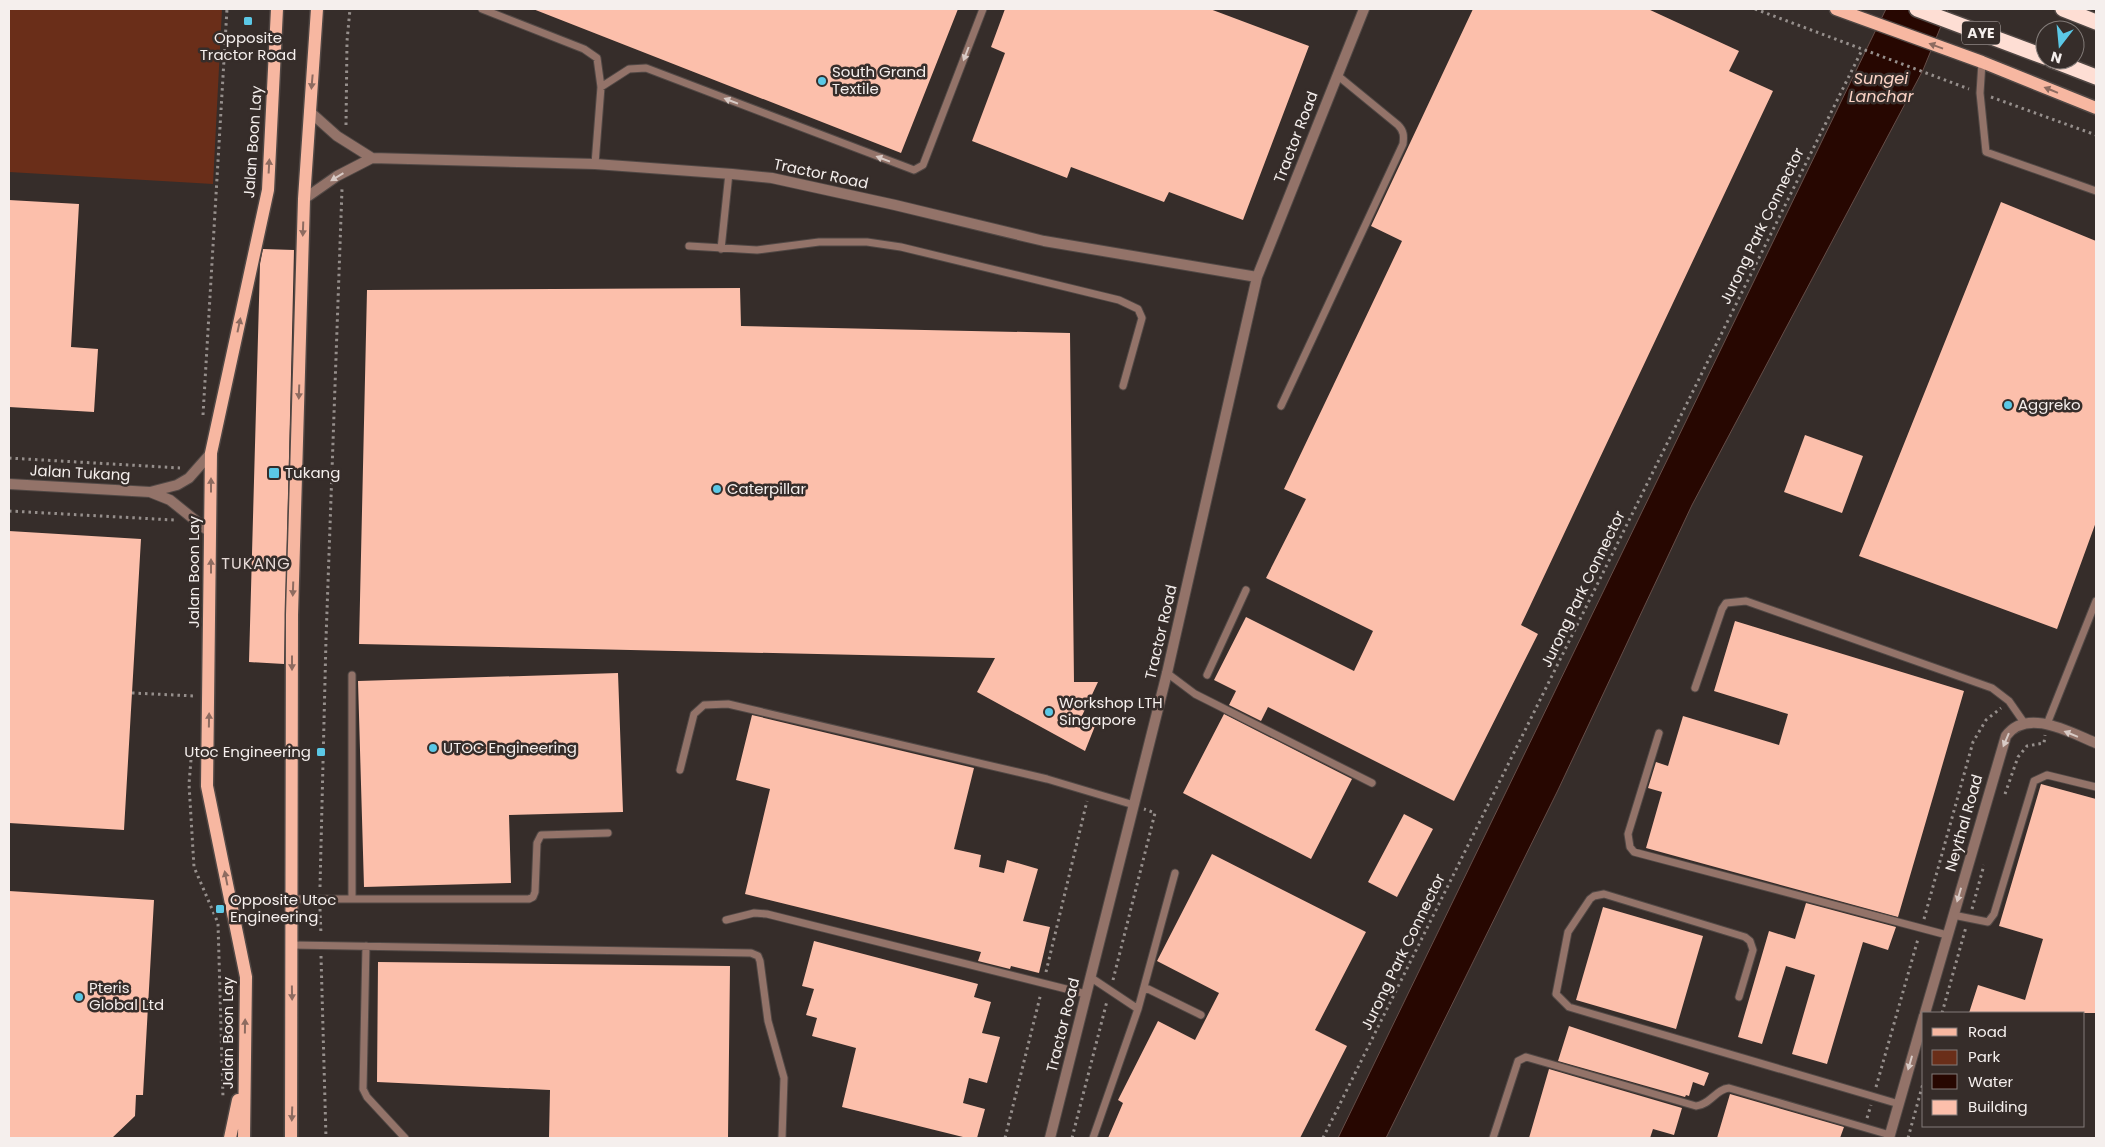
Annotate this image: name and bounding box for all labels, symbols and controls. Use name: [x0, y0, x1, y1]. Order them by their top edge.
marker: Opposite Tractor Road: [242, 15, 254, 27]
north arrow: [2035, 20, 2085, 70]
road number: AYE: [1962, 22, 2000, 44]
place label: Opposite Tractor Road: [200, 27, 296, 65]
one-way arrow: [1929, 42, 1944, 49]
text: N: [2049, 46, 2064, 69]
one-way arrow: [961, 47, 969, 61]
place label: South Grand Textile: [832, 61, 926, 99]
water label: Sungei Lanchar: [1849, 67, 1914, 108]
one-way arrow: [307, 74, 315, 90]
marker: South Grand Textile: [816, 75, 828, 87]
street label: Jalan Boon Lay: [238, 85, 267, 199]
one-way arrow: [2044, 85, 2058, 93]
street label: Tractor Road: [1268, 88, 1323, 186]
one-way arrow: [723, 97, 738, 105]
street label: Jurong Park Connector: [1714, 143, 1809, 308]
street label: Tractor Road: [772, 153, 871, 194]
one-way arrow: [875, 155, 890, 163]
one-way arrow: [266, 158, 274, 174]
one-way arrow: [331, 172, 344, 181]
one-way arrow: [299, 221, 307, 237]
one-way arrow: [235, 318, 243, 333]
one-way arrow: [294, 384, 302, 400]
place label: Aggreko: [2018, 394, 2081, 415]
marker: Aggreko: [2002, 399, 2014, 411]
street label: Jalan Tukang: [29, 459, 131, 486]
place label: Tukang: [285, 462, 340, 483]
marker: Tukang: [267, 466, 281, 480]
one-way arrow: [207, 476, 215, 492]
place label: Caterpillar: [727, 478, 806, 499]
marker: Caterpillar: [711, 483, 723, 495]
street label: Jurong Park Connector: [1535, 506, 1630, 671]
street label: Jalan Boon Lay: [183, 515, 204, 628]
district label: TUKANG: [221, 552, 291, 575]
one-way arrow: [207, 557, 215, 573]
one-way arrow: [288, 581, 296, 597]
street label: Tractor Road: [1139, 582, 1182, 681]
one-way arrow: [288, 656, 296, 672]
place label: Workshop LTH Singapore: [1059, 692, 1163, 730]
marker: Workshop LTH Singapore: [1043, 706, 1055, 718]
one-way arrow: [205, 711, 213, 727]
one-way arrow: [2064, 729, 2079, 737]
one-way arrow: [2001, 733, 2009, 747]
place label: UTOC Engineering: [443, 737, 577, 758]
place label: Utoc Engineering: [184, 741, 311, 762]
marker: UTOC Engineering: [427, 742, 439, 754]
marker: Utoc Engineering: [315, 746, 327, 758]
street label: Neythal Road: [1940, 772, 1987, 874]
street label: Jurong Park Connector: [1355, 869, 1450, 1034]
one-way arrow: [222, 870, 230, 885]
one-way arrow: [1954, 888, 1962, 903]
place label: Opposite Utoc Engineering: [230, 889, 336, 927]
marker: Opposite Utoc Engineering: [214, 903, 226, 915]
street label: Tractor Road: [1041, 975, 1084, 1074]
street label: Jalan Boon Lay: [217, 976, 238, 1089]
place label: Pteris Global Ltd: [89, 977, 164, 1015]
one-way arrow: [288, 986, 296, 1002]
marker: Pteris Global Ltd: [73, 991, 85, 1003]
legend: [1922, 1012, 2085, 1127]
one-way arrow: [241, 1018, 249, 1034]
text: Road: [1968, 1021, 2007, 1042]
text: Park: [1968, 1046, 2000, 1067]
one-way arrow: [1906, 1055, 1914, 1070]
text: Water: [1968, 1071, 2014, 1092]
text: Building: [1968, 1096, 2028, 1117]
one-way arrow: [288, 1106, 296, 1122]

